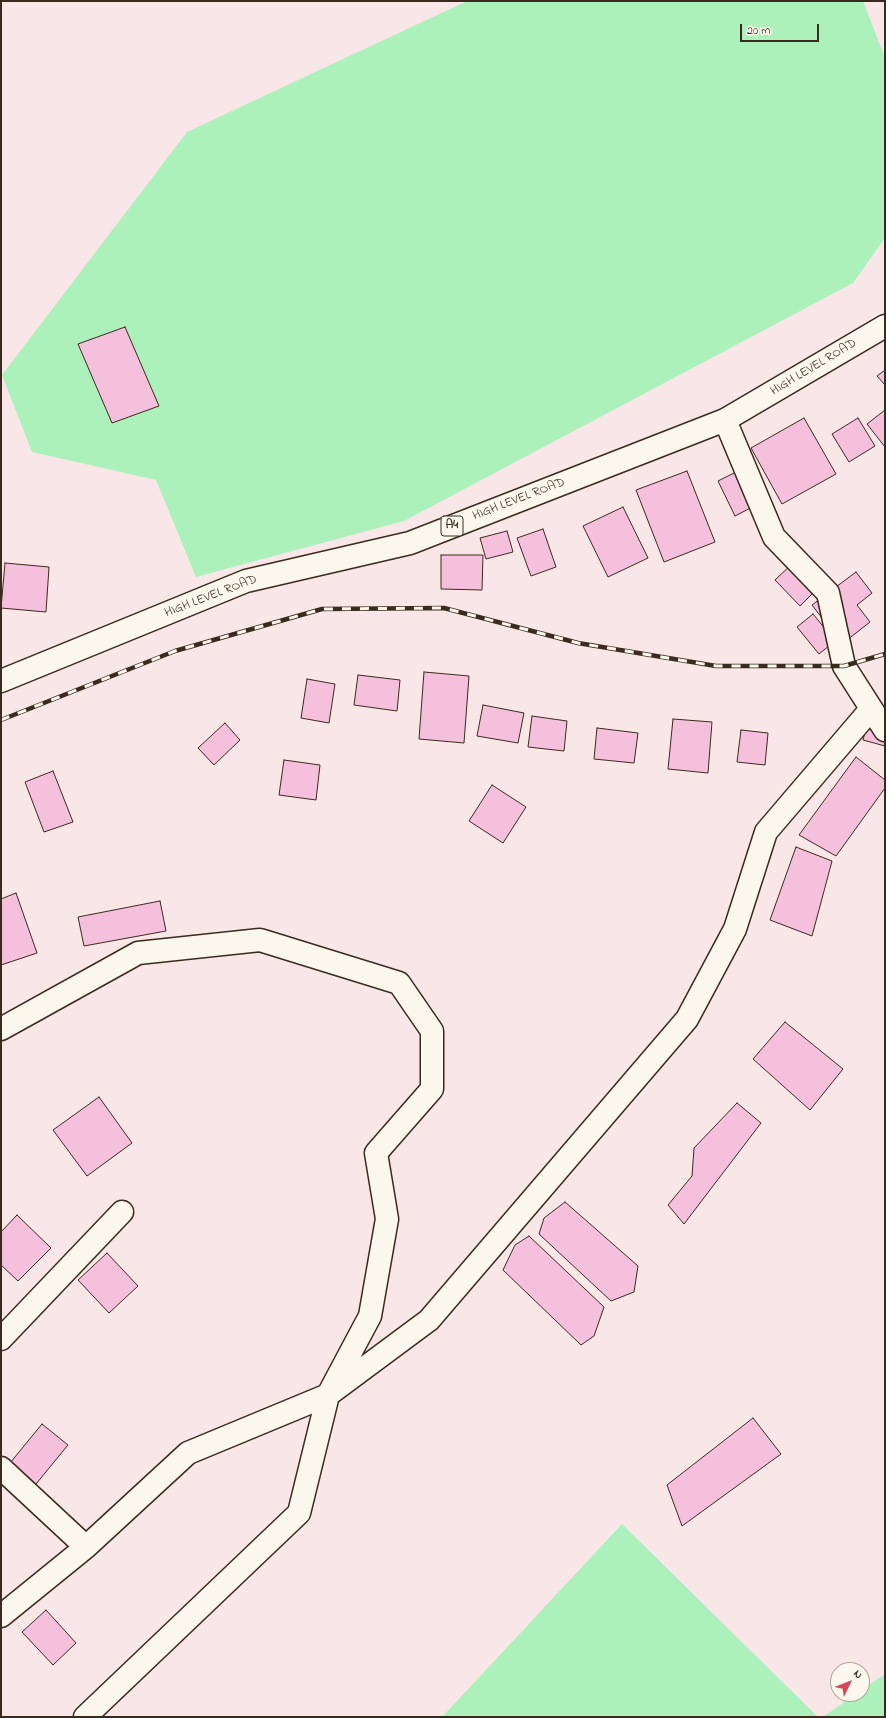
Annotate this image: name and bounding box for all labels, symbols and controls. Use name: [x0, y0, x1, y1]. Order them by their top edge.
scale bar: [742, 16, 821, 42]
text: 20 m: [747, 22, 770, 40]
street label: HIGH LEVEL ROAD: [768, 336, 860, 400]
street label: HIGH LEVEL ROAD: [471, 475, 567, 525]
road number: A4: [441, 516, 463, 536]
street label: HIGH LEVEL ROAD: [163, 572, 259, 622]
north arrow: [830, 1662, 870, 1702]
text: N: [850, 1666, 866, 1683]

